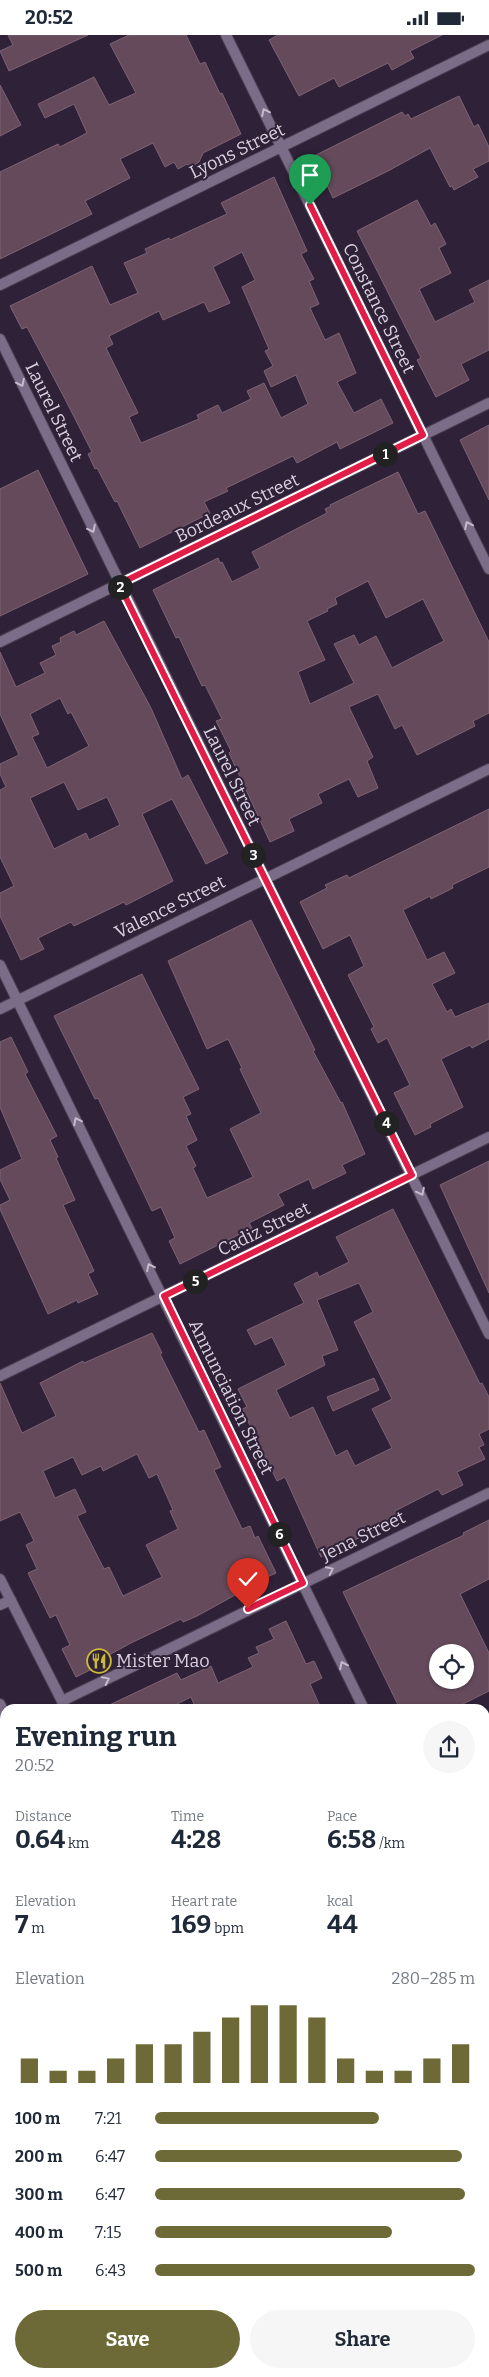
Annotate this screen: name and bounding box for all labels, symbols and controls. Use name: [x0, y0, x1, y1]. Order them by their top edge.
text: 20:52: [25, 6, 73, 29]
one-way arrow: [261, 109, 271, 118]
street label: Lyons Street: [186, 118, 289, 183]
pin: [289, 154, 331, 205]
icon: arrive: [296, 161, 324, 189]
street label: Constance Street: [338, 239, 420, 377]
street label: Laurel Street: [21, 359, 88, 466]
one-way arrow: [15, 378, 25, 387]
pin: 1: [372, 441, 398, 467]
text: 1: [382, 446, 389, 463]
street label: Bordeaux Street: [171, 468, 303, 547]
one-way arrow: [463, 521, 474, 530]
one-way arrow: [86, 524, 96, 533]
pin: 2: [108, 575, 132, 599]
text: 2: [117, 579, 124, 596]
street label: Laurel Street: [199, 723, 266, 830]
pin: 3: [240, 843, 266, 867]
text: 3: [249, 847, 258, 864]
street label: Valence Street: [111, 871, 229, 943]
pin: 4: [374, 1111, 398, 1135]
text: 4: [382, 1115, 391, 1132]
one-way arrow: [73, 1118, 83, 1127]
one-way arrow: [414, 1187, 425, 1196]
street label: Cadiz Street: [214, 1197, 314, 1261]
one-way arrow: [145, 1263, 156, 1272]
pin: 5: [182, 1269, 208, 1293]
text: 5: [192, 1273, 199, 1290]
street label: Annunciation Street: [184, 1316, 278, 1479]
street label: Jena Street: [316, 1506, 409, 1566]
pin: 6: [266, 1521, 292, 1547]
text: 6: [275, 1526, 284, 1543]
pin: [227, 1558, 269, 1609]
icon: check: [234, 1565, 262, 1593]
one-way arrow: [325, 1565, 334, 1576]
map controls: [429, 1644, 474, 1689]
button: locate: [429, 1644, 474, 1689]
restaurant icon: Mister Mao: [86, 1648, 112, 1674]
place label: Mister Mao: [116, 1650, 210, 1672]
one-way arrow: [339, 1661, 349, 1670]
one-way arrow: [100, 1676, 109, 1686]
text: Evening run: [15, 1720, 176, 1753]
button: share: [423, 1721, 475, 1773]
text: 20:52: [15, 1756, 54, 1775]
text: Distance: [15, 1808, 72, 1825]
text: Time: [171, 1808, 204, 1825]
text: Pace: [327, 1808, 357, 1825]
text: 0.64: [15, 1825, 65, 1855]
text: 4:28: [171, 1825, 221, 1855]
text: 6:58: [327, 1825, 376, 1855]
text: km: [65, 1835, 89, 1852]
text: /km: [376, 1835, 405, 1852]
text: Elevation: [15, 1893, 76, 1910]
text: Heart rate: [171, 1893, 237, 1910]
text: kcal: [327, 1893, 353, 1910]
text: 7: [15, 1910, 28, 1940]
text: 169: [171, 1910, 211, 1940]
text: 44: [327, 1910, 358, 1940]
text: m: [28, 1920, 45, 1937]
text: bpm: [211, 1920, 244, 1937]
text: Elevation: [15, 1969, 85, 1988]
text: 280–285 m: [391, 1969, 475, 1988]
text: 100 m: [15, 2109, 60, 2128]
text: 7:21: [95, 2109, 122, 2128]
text: 200 m: [15, 2147, 62, 2166]
text: 6:47: [95, 2147, 125, 2166]
text: 300 m: [15, 2185, 63, 2204]
text: 6:47: [95, 2185, 125, 2204]
text: 400 m: [15, 2223, 63, 2242]
text: 7:15: [95, 2223, 121, 2242]
text: 500 m: [15, 2261, 62, 2280]
text: 6:43: [95, 2261, 126, 2280]
button: Save: [15, 2310, 240, 2368]
button: Share: [250, 2310, 475, 2368]

